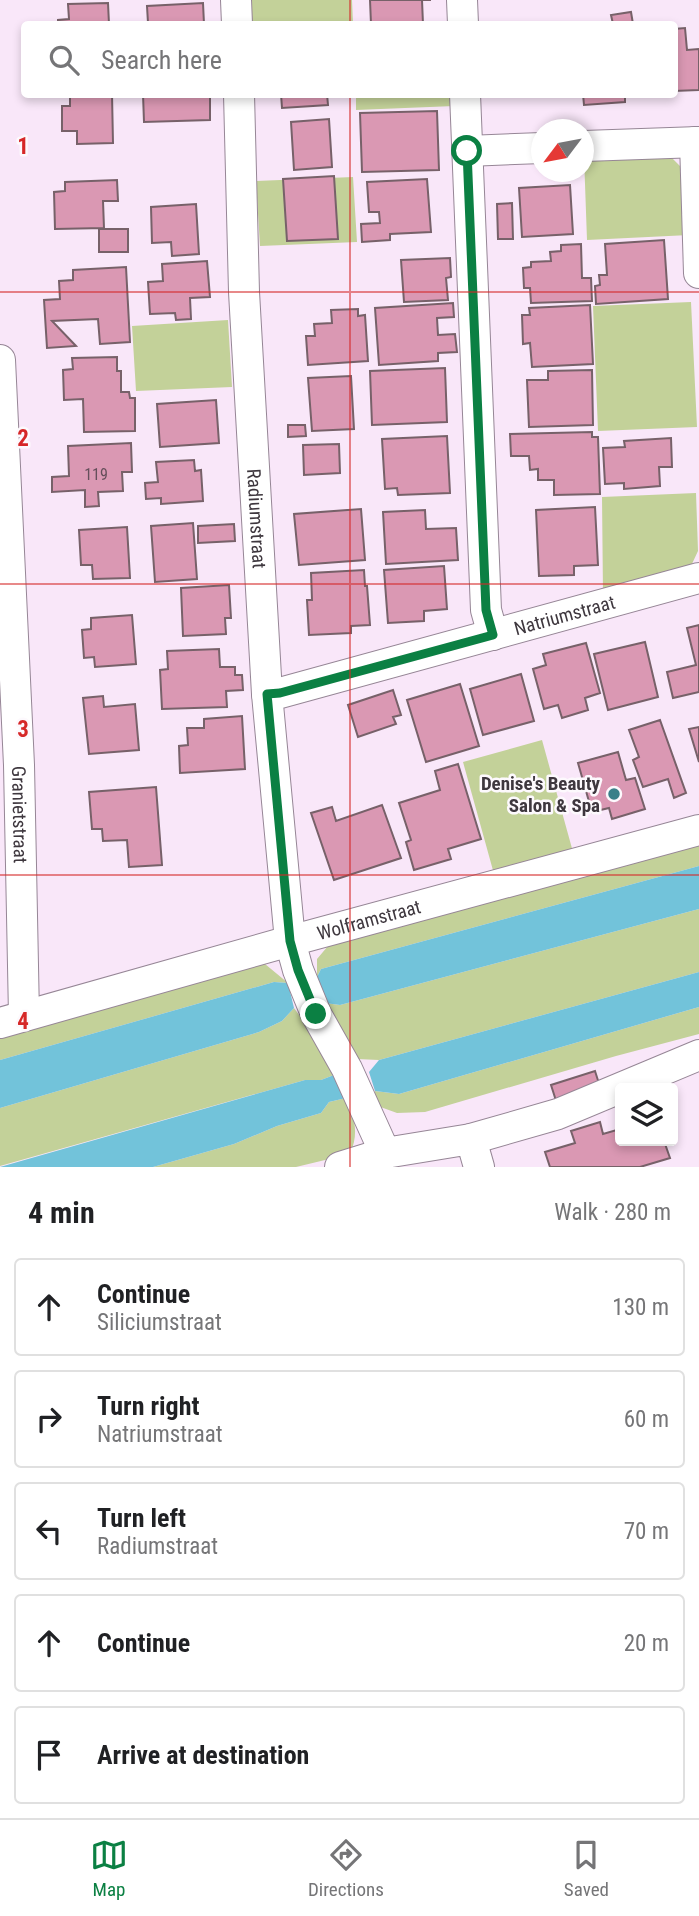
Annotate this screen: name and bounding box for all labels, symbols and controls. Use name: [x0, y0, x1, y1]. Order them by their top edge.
search box: [21, 21, 678, 98]
icon: search: [45, 41, 83, 79]
text: Search here: [101, 45, 222, 75]
north arrow: [531, 119, 594, 182]
text: 1: [17, 133, 29, 160]
route start: [451, 135, 482, 166]
text: 2: [17, 425, 29, 452]
house number: 119: [84, 465, 108, 484]
street label: Radiumstraat: [242, 468, 271, 569]
street label: Natriumstraat: [512, 591, 618, 640]
text: 3: [17, 716, 29, 743]
street label: Granietstraat: [7, 766, 32, 863]
place label: Denise's Beauty Salon & Spa: [481, 772, 601, 817]
marker: Denise's Beauty Salon & Spa: [606, 786, 622, 802]
street label: Wolframstraat: [314, 895, 423, 945]
route end: [300, 998, 331, 1029]
text: 4: [17, 1008, 29, 1035]
map controls: [615, 1083, 678, 1146]
button: layers: [615, 1083, 678, 1146]
text: 4 min: [28, 1195, 95, 1230]
text: Walk · 280 m: [554, 1199, 671, 1226]
text: Continue: [97, 1279, 190, 1309]
icon: ahead: [30, 1288, 68, 1326]
text: 130 m: [612, 1294, 669, 1321]
text: Siliciumstraat: [97, 1309, 222, 1336]
text: Turn right: [97, 1391, 199, 1421]
icon: right: [30, 1400, 68, 1438]
text: 60 m: [624, 1406, 669, 1433]
text: Natriumstraat: [97, 1421, 223, 1448]
text: Turn left: [97, 1503, 186, 1533]
icon: left: [30, 1512, 68, 1550]
text: 70 m: [624, 1518, 669, 1545]
text: Radiumstraat: [97, 1533, 218, 1560]
icon: ahead: [30, 1624, 68, 1662]
text: Continue: [97, 1628, 190, 1658]
text: 20 m: [624, 1630, 669, 1657]
icon: arrive: [30, 1736, 68, 1774]
text: Arrive at destination: [97, 1740, 309, 1770]
tab: Map: [90, 1836, 128, 1901]
tab: Directions: [308, 1836, 384, 1901]
tab: Saved: [564, 1836, 609, 1901]

